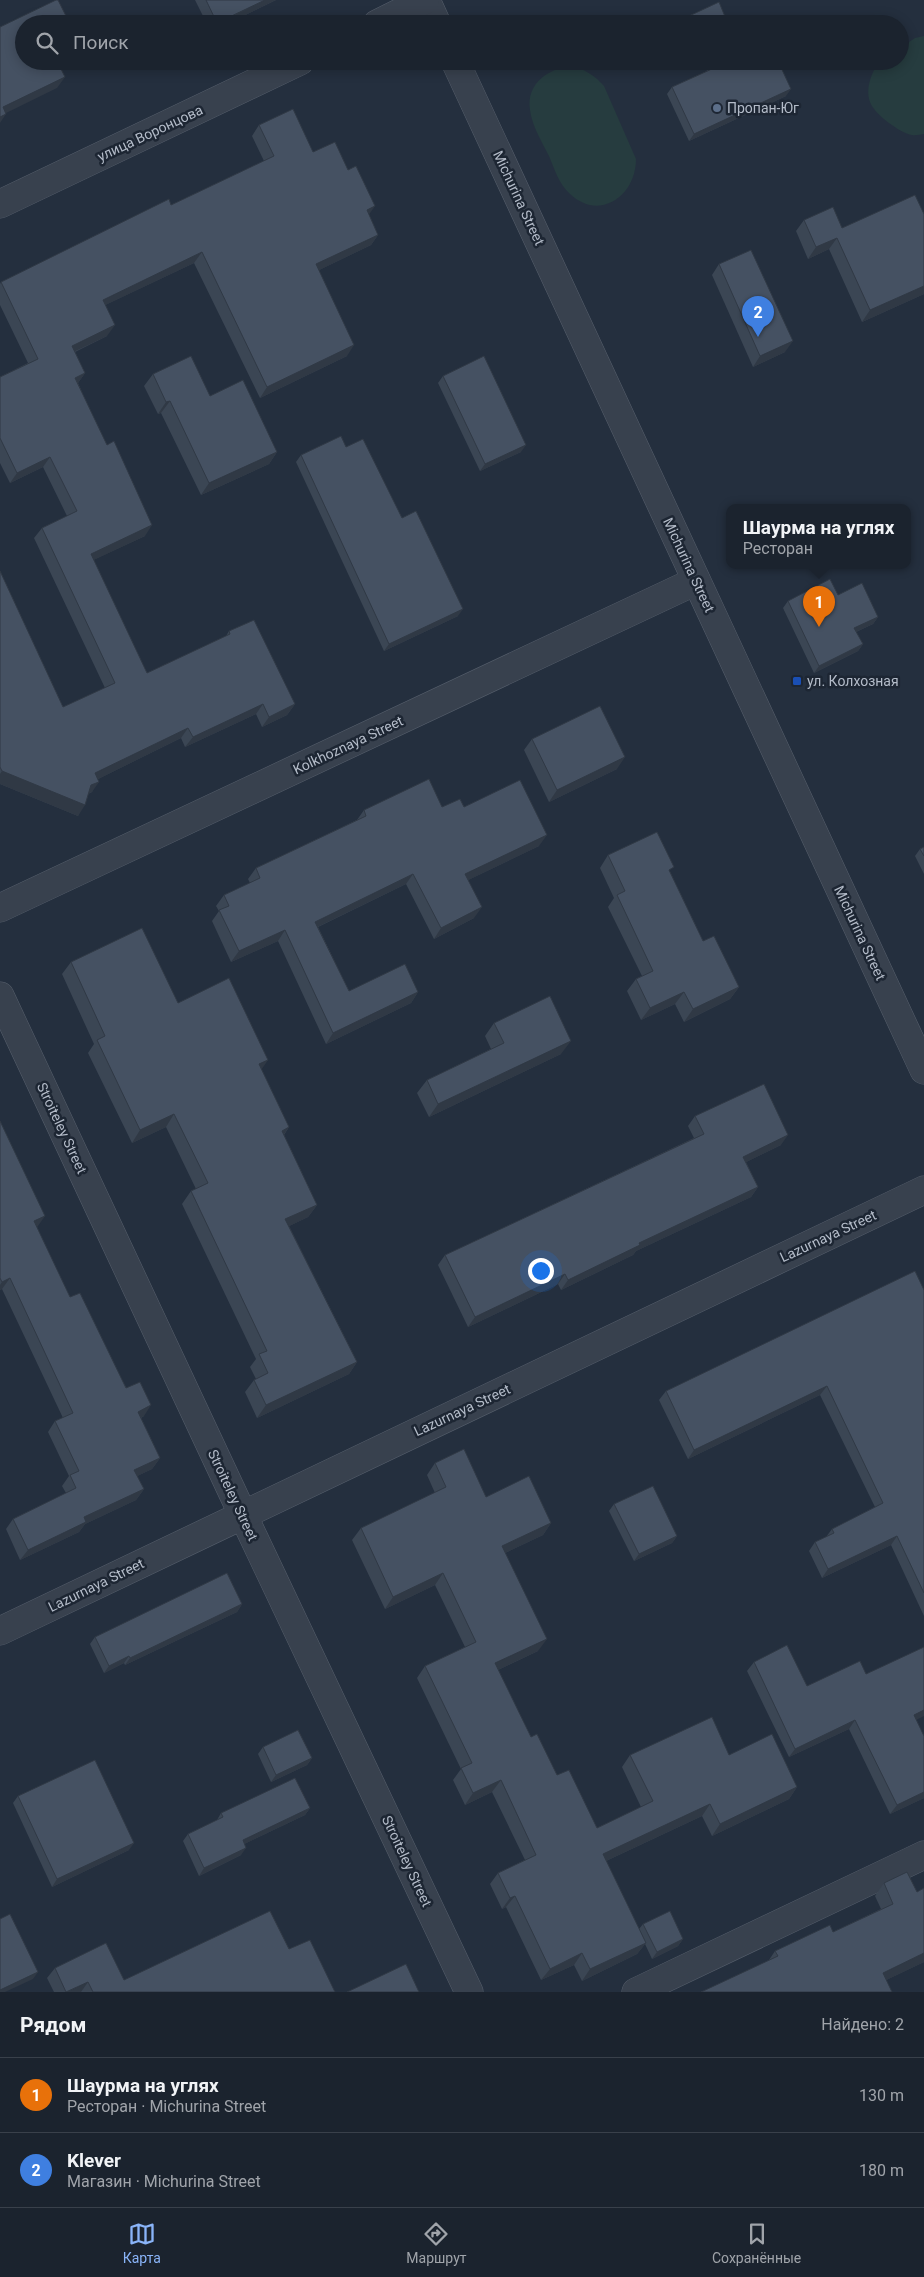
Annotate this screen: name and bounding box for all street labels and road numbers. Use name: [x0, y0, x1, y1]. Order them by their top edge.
street label: улица Воронцова: [95, 102, 205, 164]
street label: Michurina Street: [490, 148, 548, 248]
street label: Michurina Street: [660, 515, 718, 615]
street label: Kolkhoznaya Street: [291, 712, 406, 777]
street label: Michurina Street: [831, 883, 889, 983]
street label: Stroiteley Street: [34, 1080, 90, 1176]
street label: Lazurnaya Street: [777, 1207, 879, 1265]
street label: Lazurnaya Street: [411, 1381, 513, 1439]
street label: Stroiteley Street: [205, 1447, 261, 1543]
street label: Lazurnaya Street: [46, 1555, 147, 1615]
street label: Stroiteley Street: [379, 1813, 435, 1909]

